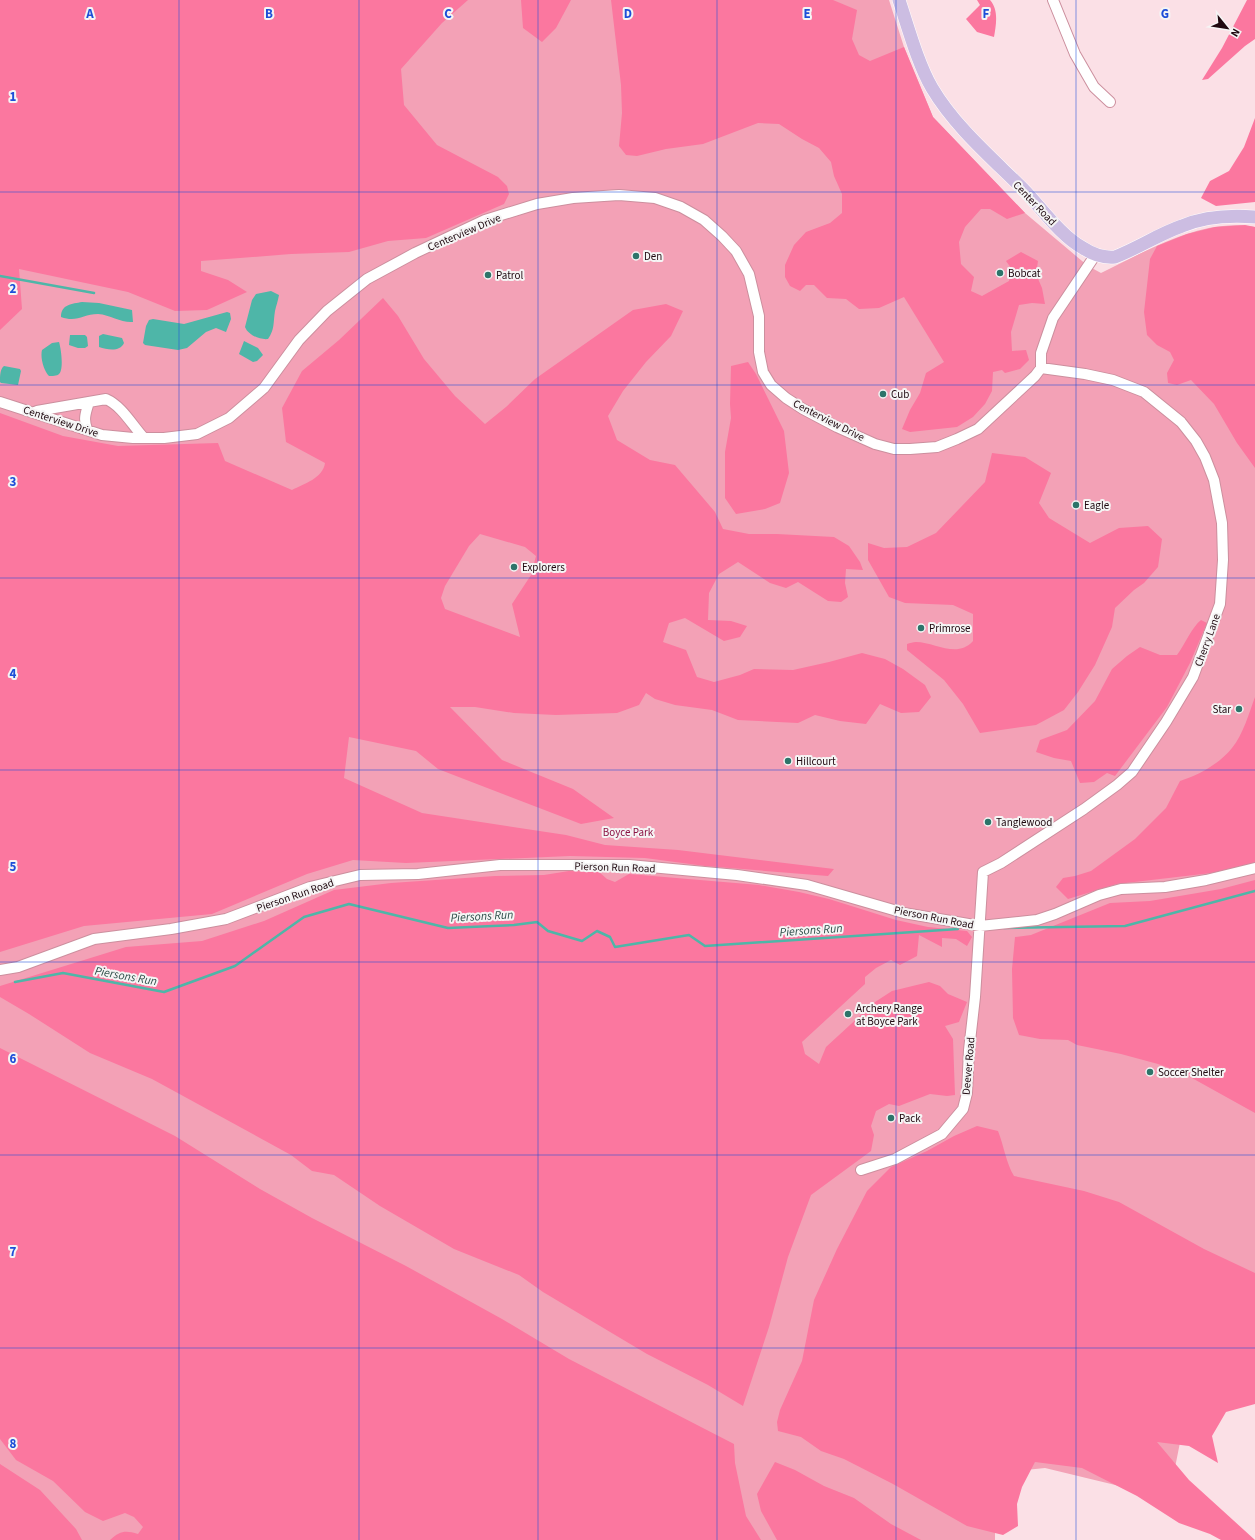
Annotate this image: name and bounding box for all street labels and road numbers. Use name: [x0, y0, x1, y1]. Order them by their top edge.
street label: Center Road: [1010, 178, 1060, 229]
street label: Centerview Drive: [425, 210, 504, 255]
street label: Centerview Drive: [791, 396, 867, 445]
street label: Centerview Drive: [21, 402, 101, 441]
street label: Cherry Lane: [1191, 611, 1224, 669]
street label: Pierson Run Road: [574, 859, 656, 876]
street label: Pierson Run Road: [254, 875, 336, 916]
street label: Pierson Run Road: [893, 902, 975, 933]
street label: Deever Road: [959, 1037, 978, 1096]

